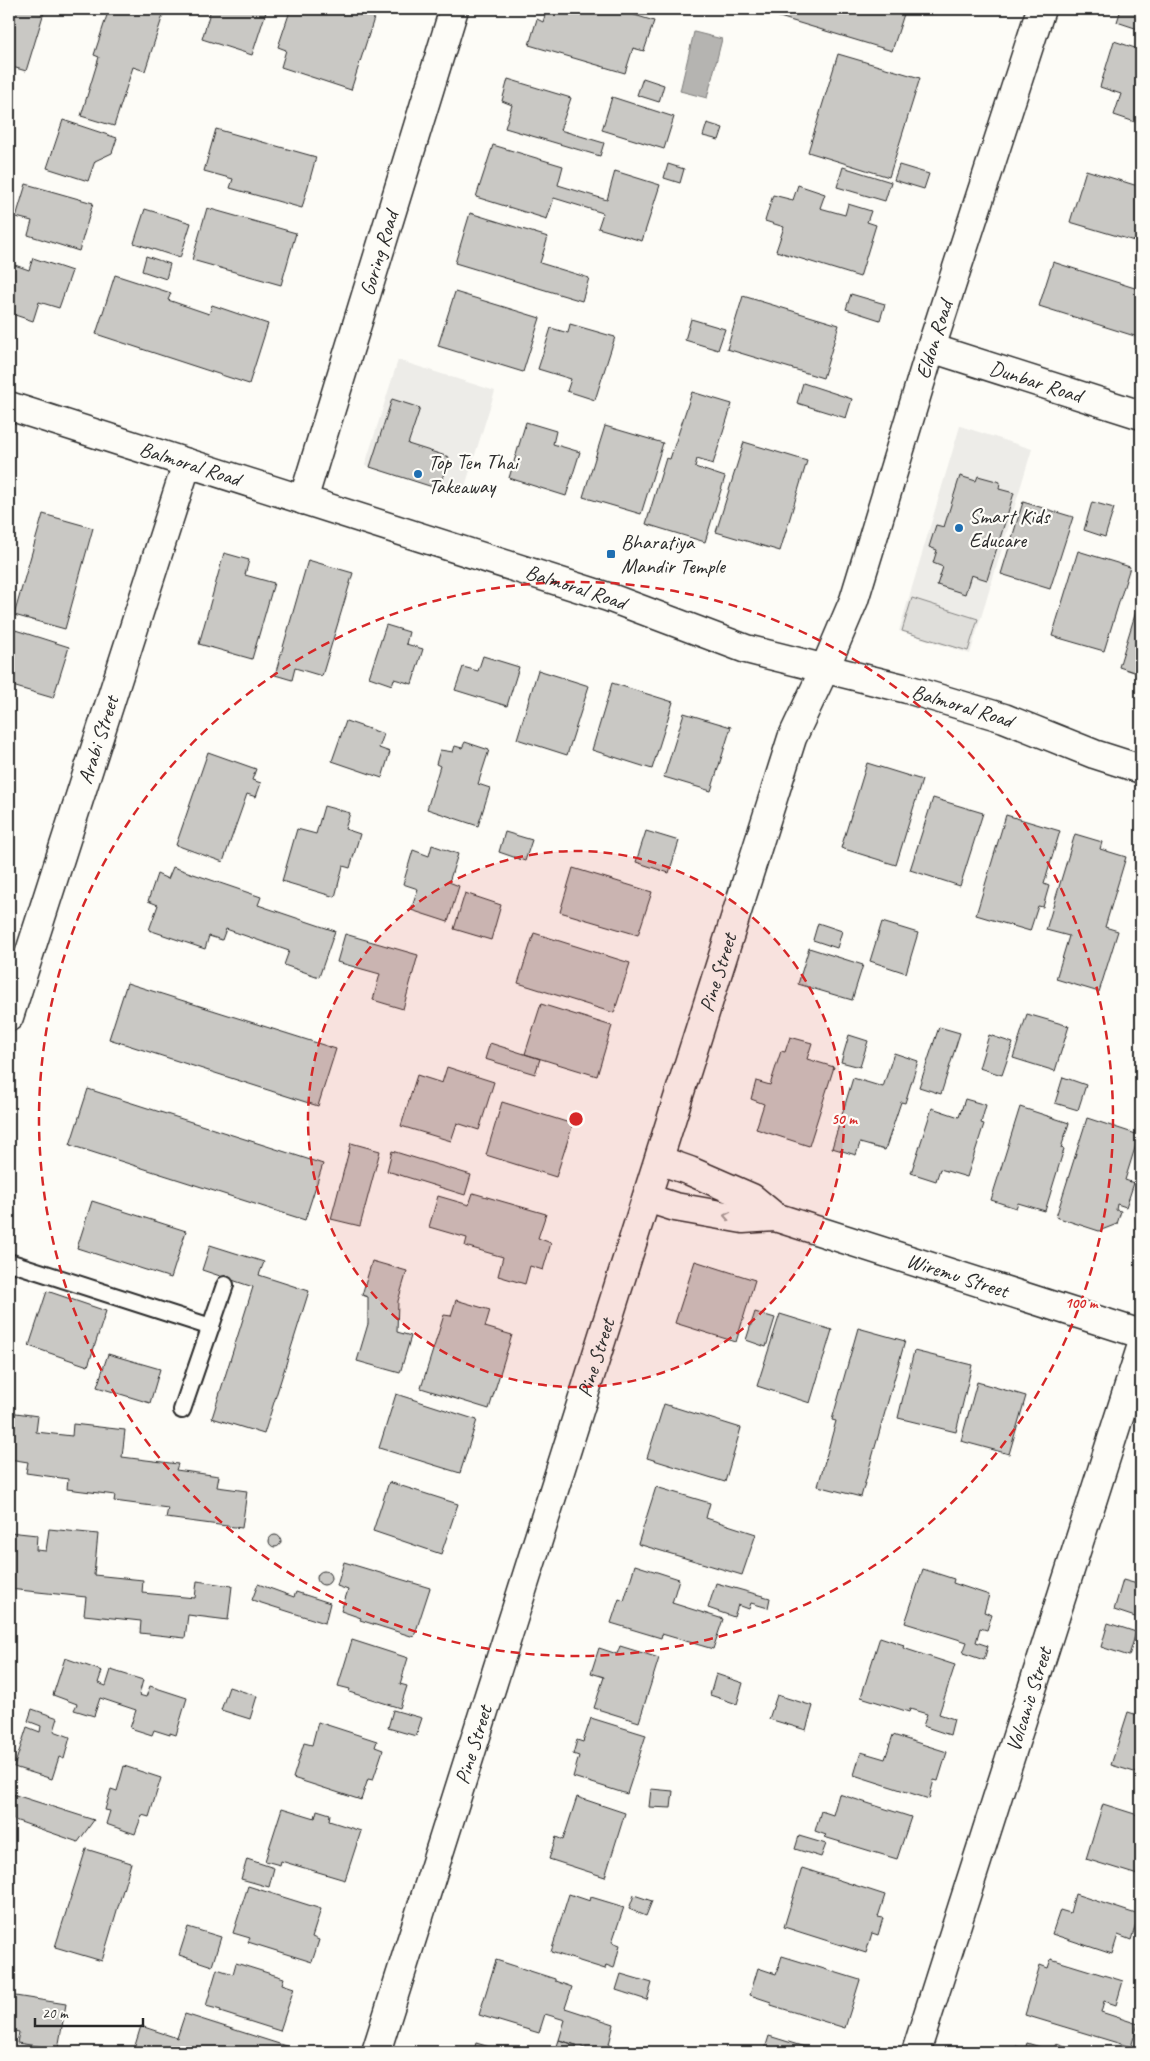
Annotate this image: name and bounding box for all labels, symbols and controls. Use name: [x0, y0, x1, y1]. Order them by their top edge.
street label: Goring Road: [354, 204, 405, 299]
street label: Eldon Road: [909, 294, 960, 382]
street label: Dunbar Road: [986, 355, 1089, 409]
street label: Balmoral Road: [137, 436, 247, 493]
place label: Top Ten Thai Takeaway: [428, 449, 521, 499]
marker: Top Ten Thai Takeaway: [412, 468, 424, 480]
place label: Smart Kids Educare: [969, 503, 1051, 553]
marker: Smart Kids Educare: [953, 522, 965, 534]
place label: Bharatiya Mandir Temple: [621, 529, 727, 579]
marker: Bharatiya Mandir Temple: [605, 548, 617, 560]
street label: Balmoral Road: [522, 559, 633, 617]
street label: Balmoral Road: [909, 678, 1020, 735]
street label: Arabi Street: [72, 691, 125, 787]
street label: Pine Street: [693, 928, 743, 1015]
centre of rings: [567, 1110, 585, 1128]
text: 50 m: [831, 1110, 858, 1129]
one-way arrow: [722, 1211, 731, 1221]
street label: Wiremu Street: [903, 1247, 1013, 1304]
text: 100 m: [1065, 1294, 1099, 1313]
street label: Pine Street: [571, 1314, 621, 1400]
street label: Volcanic Street: [1000, 1642, 1058, 1755]
street label: Pine Street: [449, 1701, 498, 1787]
scale bar: [35, 1996, 142, 2028]
text: 20 m: [42, 2004, 69, 2023]

